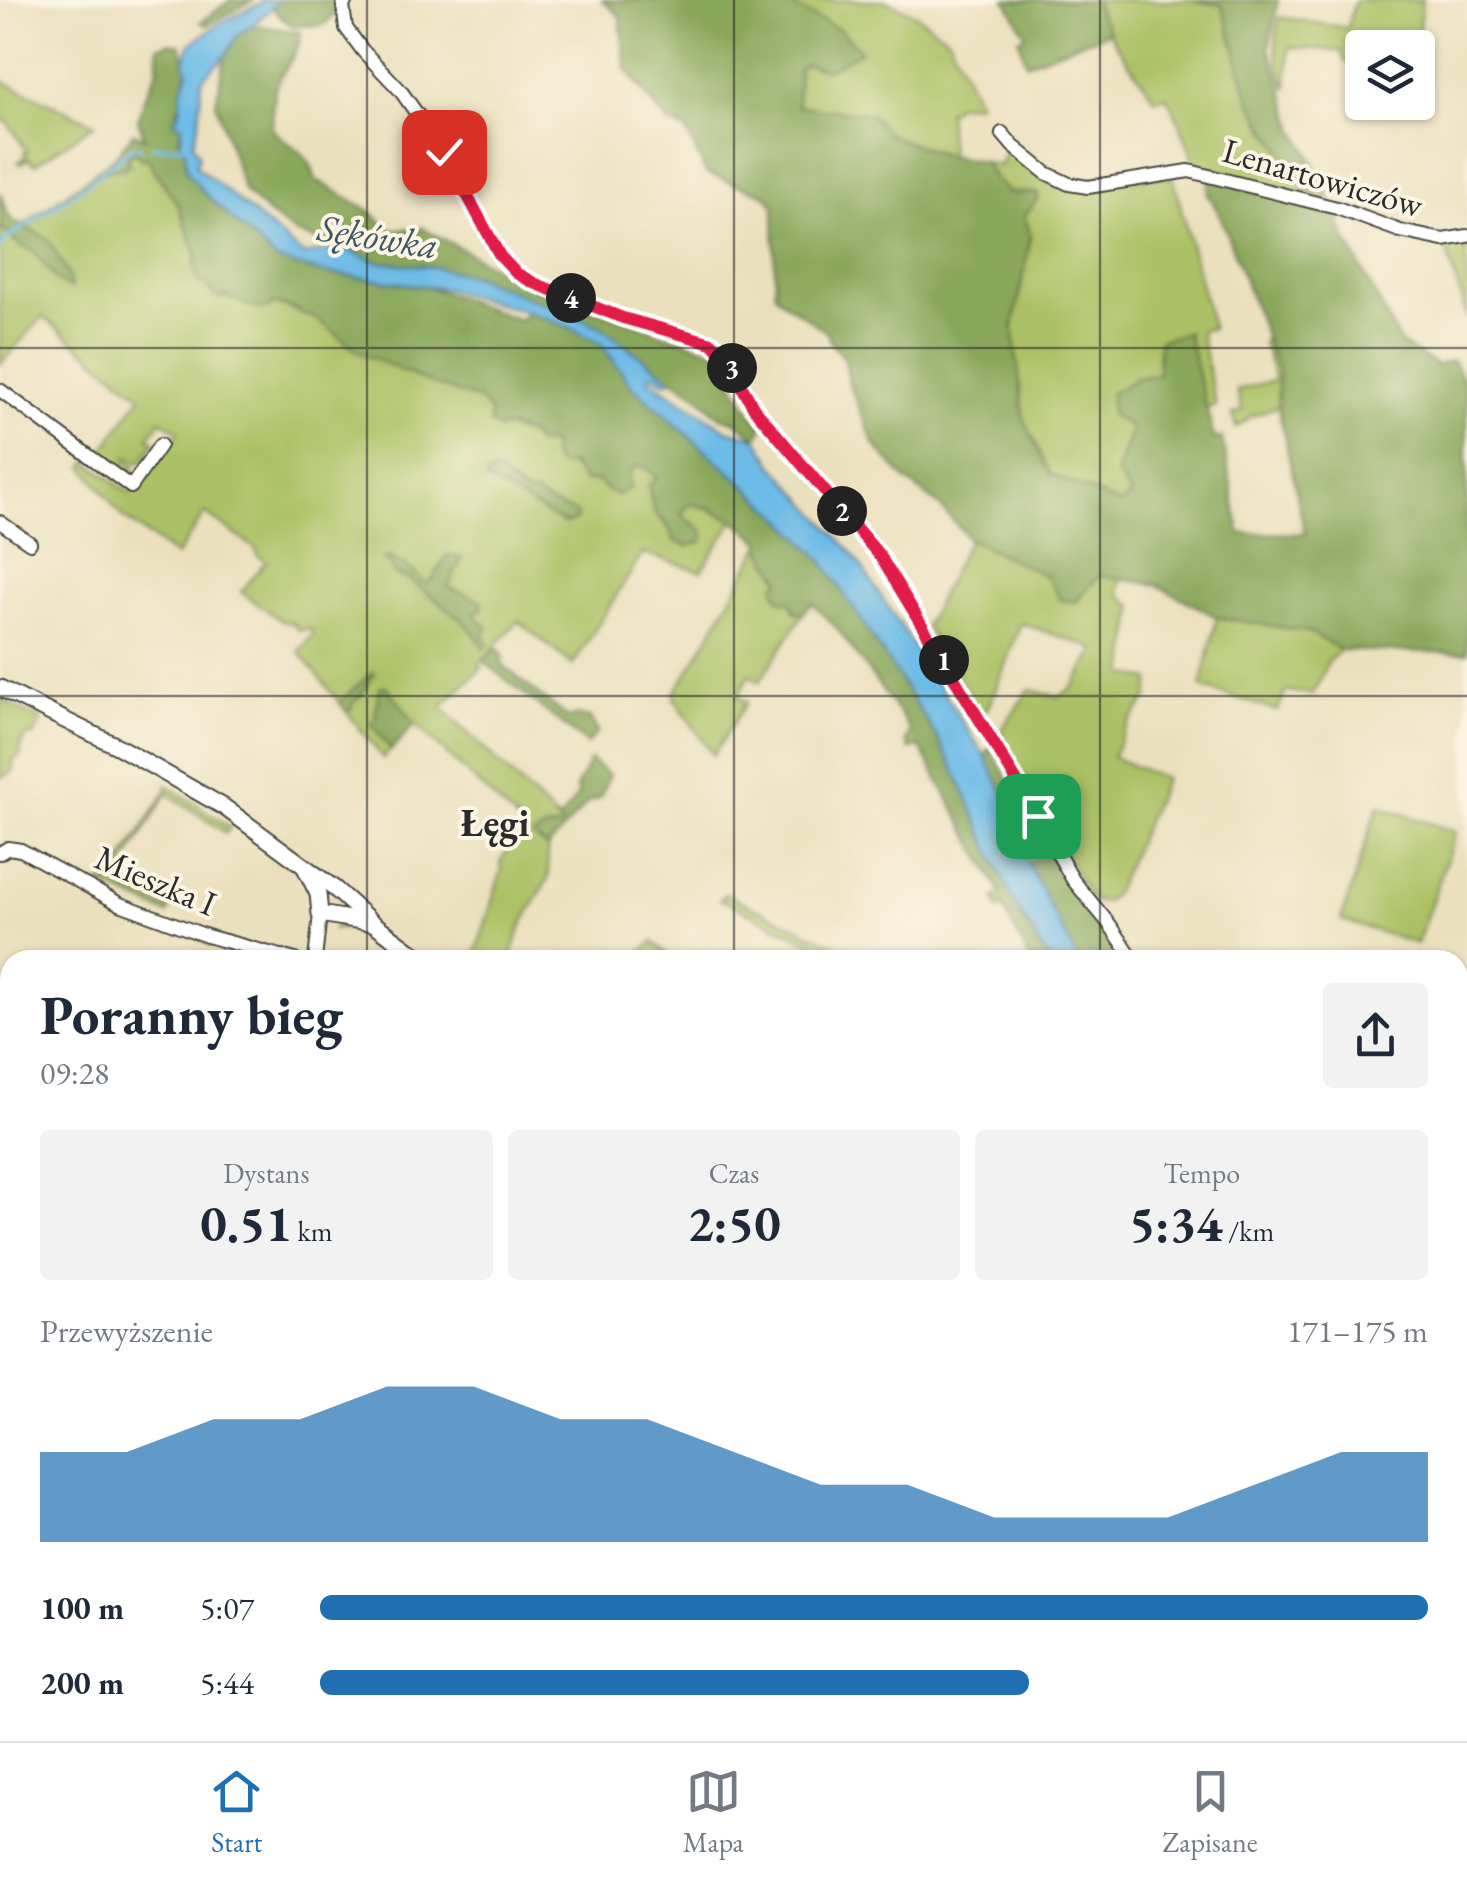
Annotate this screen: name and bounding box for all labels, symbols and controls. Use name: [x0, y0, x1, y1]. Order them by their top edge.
map controls: [1345, 30, 1435, 120]
button: layers: [1345, 30, 1435, 120]
pin: [402, 110, 487, 195]
icon: check: [417, 125, 472, 180]
street label: Lenartowiczów: [1218, 127, 1429, 227]
water label: Sękówka: [313, 202, 442, 270]
pin: 4: [546, 273, 596, 323]
text: 4: [564, 280, 578, 316]
pin: 3: [707, 343, 757, 393]
text: 3: [725, 350, 739, 386]
pin: 2: [817, 486, 867, 536]
text: 2: [835, 493, 849, 529]
pin: 1: [919, 635, 969, 685]
text: 1: [937, 642, 951, 678]
pin: [996, 774, 1081, 859]
icon: arrive: [1011, 789, 1066, 844]
district label: Łęgi: [461, 798, 529, 847]
street label: Mieszka I: [89, 834, 224, 926]
text: Poranny bieg: [40, 979, 343, 1050]
button: share: [1323, 983, 1428, 1088]
text: 09:28: [40, 1052, 109, 1094]
text: Dystans: [223, 1155, 309, 1191]
text: Czas: [709, 1155, 759, 1191]
text: Tempo: [1163, 1155, 1240, 1191]
text: 0.51: [200, 1191, 292, 1256]
text: 2:50: [687, 1191, 781, 1256]
text: 5:34: [1129, 1191, 1223, 1256]
text: km: [292, 1213, 332, 1249]
text: /km: [1223, 1213, 1274, 1249]
text: Przewyższenie: [40, 1310, 213, 1352]
text: 171–175 m: [1287, 1310, 1428, 1352]
text: 100 m: [40, 1587, 124, 1629]
text: 5:07: [200, 1587, 254, 1629]
text: 200 m: [40, 1662, 124, 1704]
text: 5:44: [200, 1662, 254, 1704]
tab: Start: [209, 1764, 264, 1860]
tab: Mapa: [683, 1764, 744, 1860]
tab: Zapisane: [1162, 1764, 1258, 1860]

